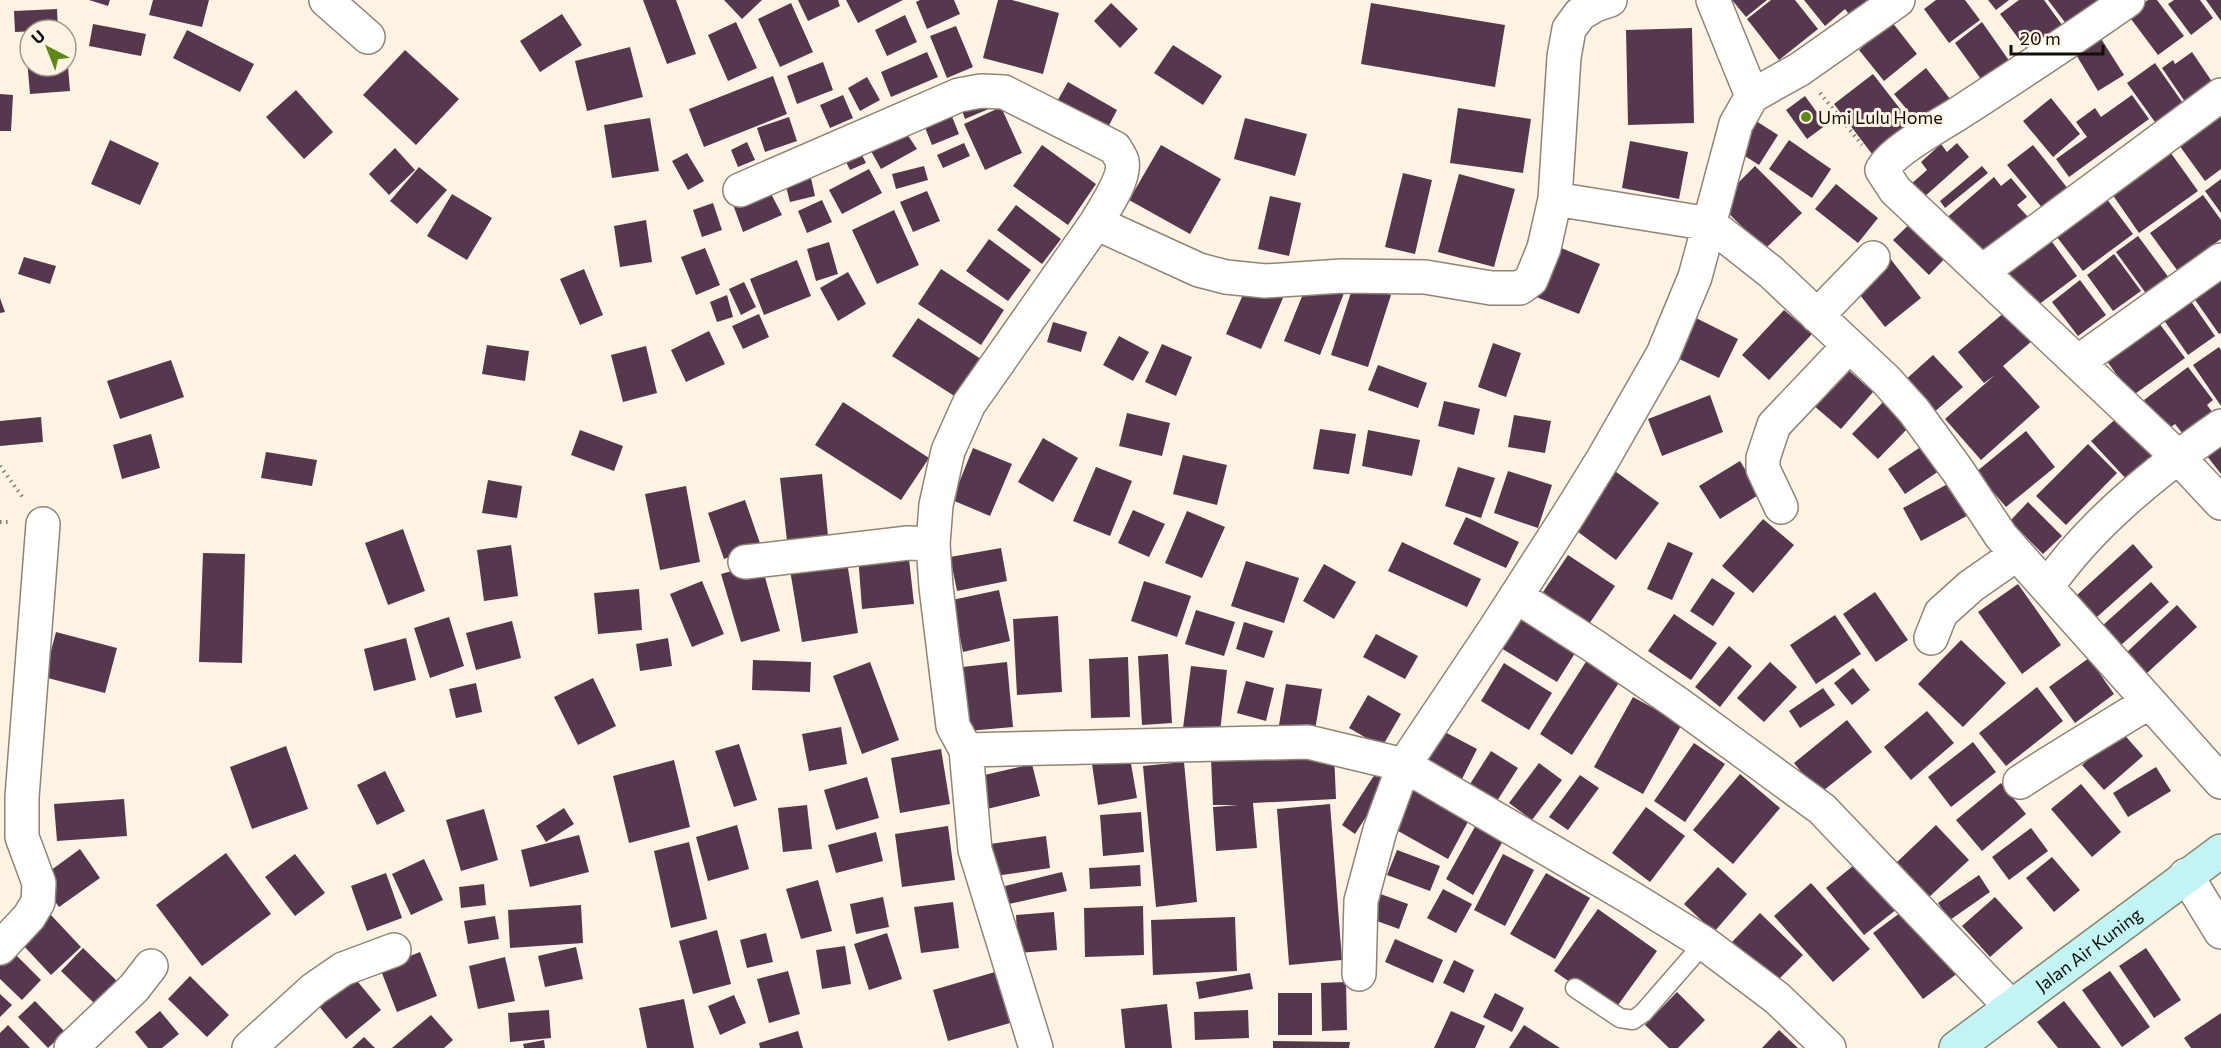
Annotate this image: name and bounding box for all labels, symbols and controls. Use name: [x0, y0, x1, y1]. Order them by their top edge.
north arrow: [18, 18, 78, 78]
scale bar: [2011, 18, 2102, 56]
text: U: [27, 26, 48, 47]
text: 20 m: [2020, 27, 2061, 49]
place label: Umi Lulu Home: [1818, 106, 1943, 128]
marker: Umi Lulu Home: [1799, 110, 1813, 124]
street label: Jalan Air Kuning: [2031, 903, 2146, 996]

